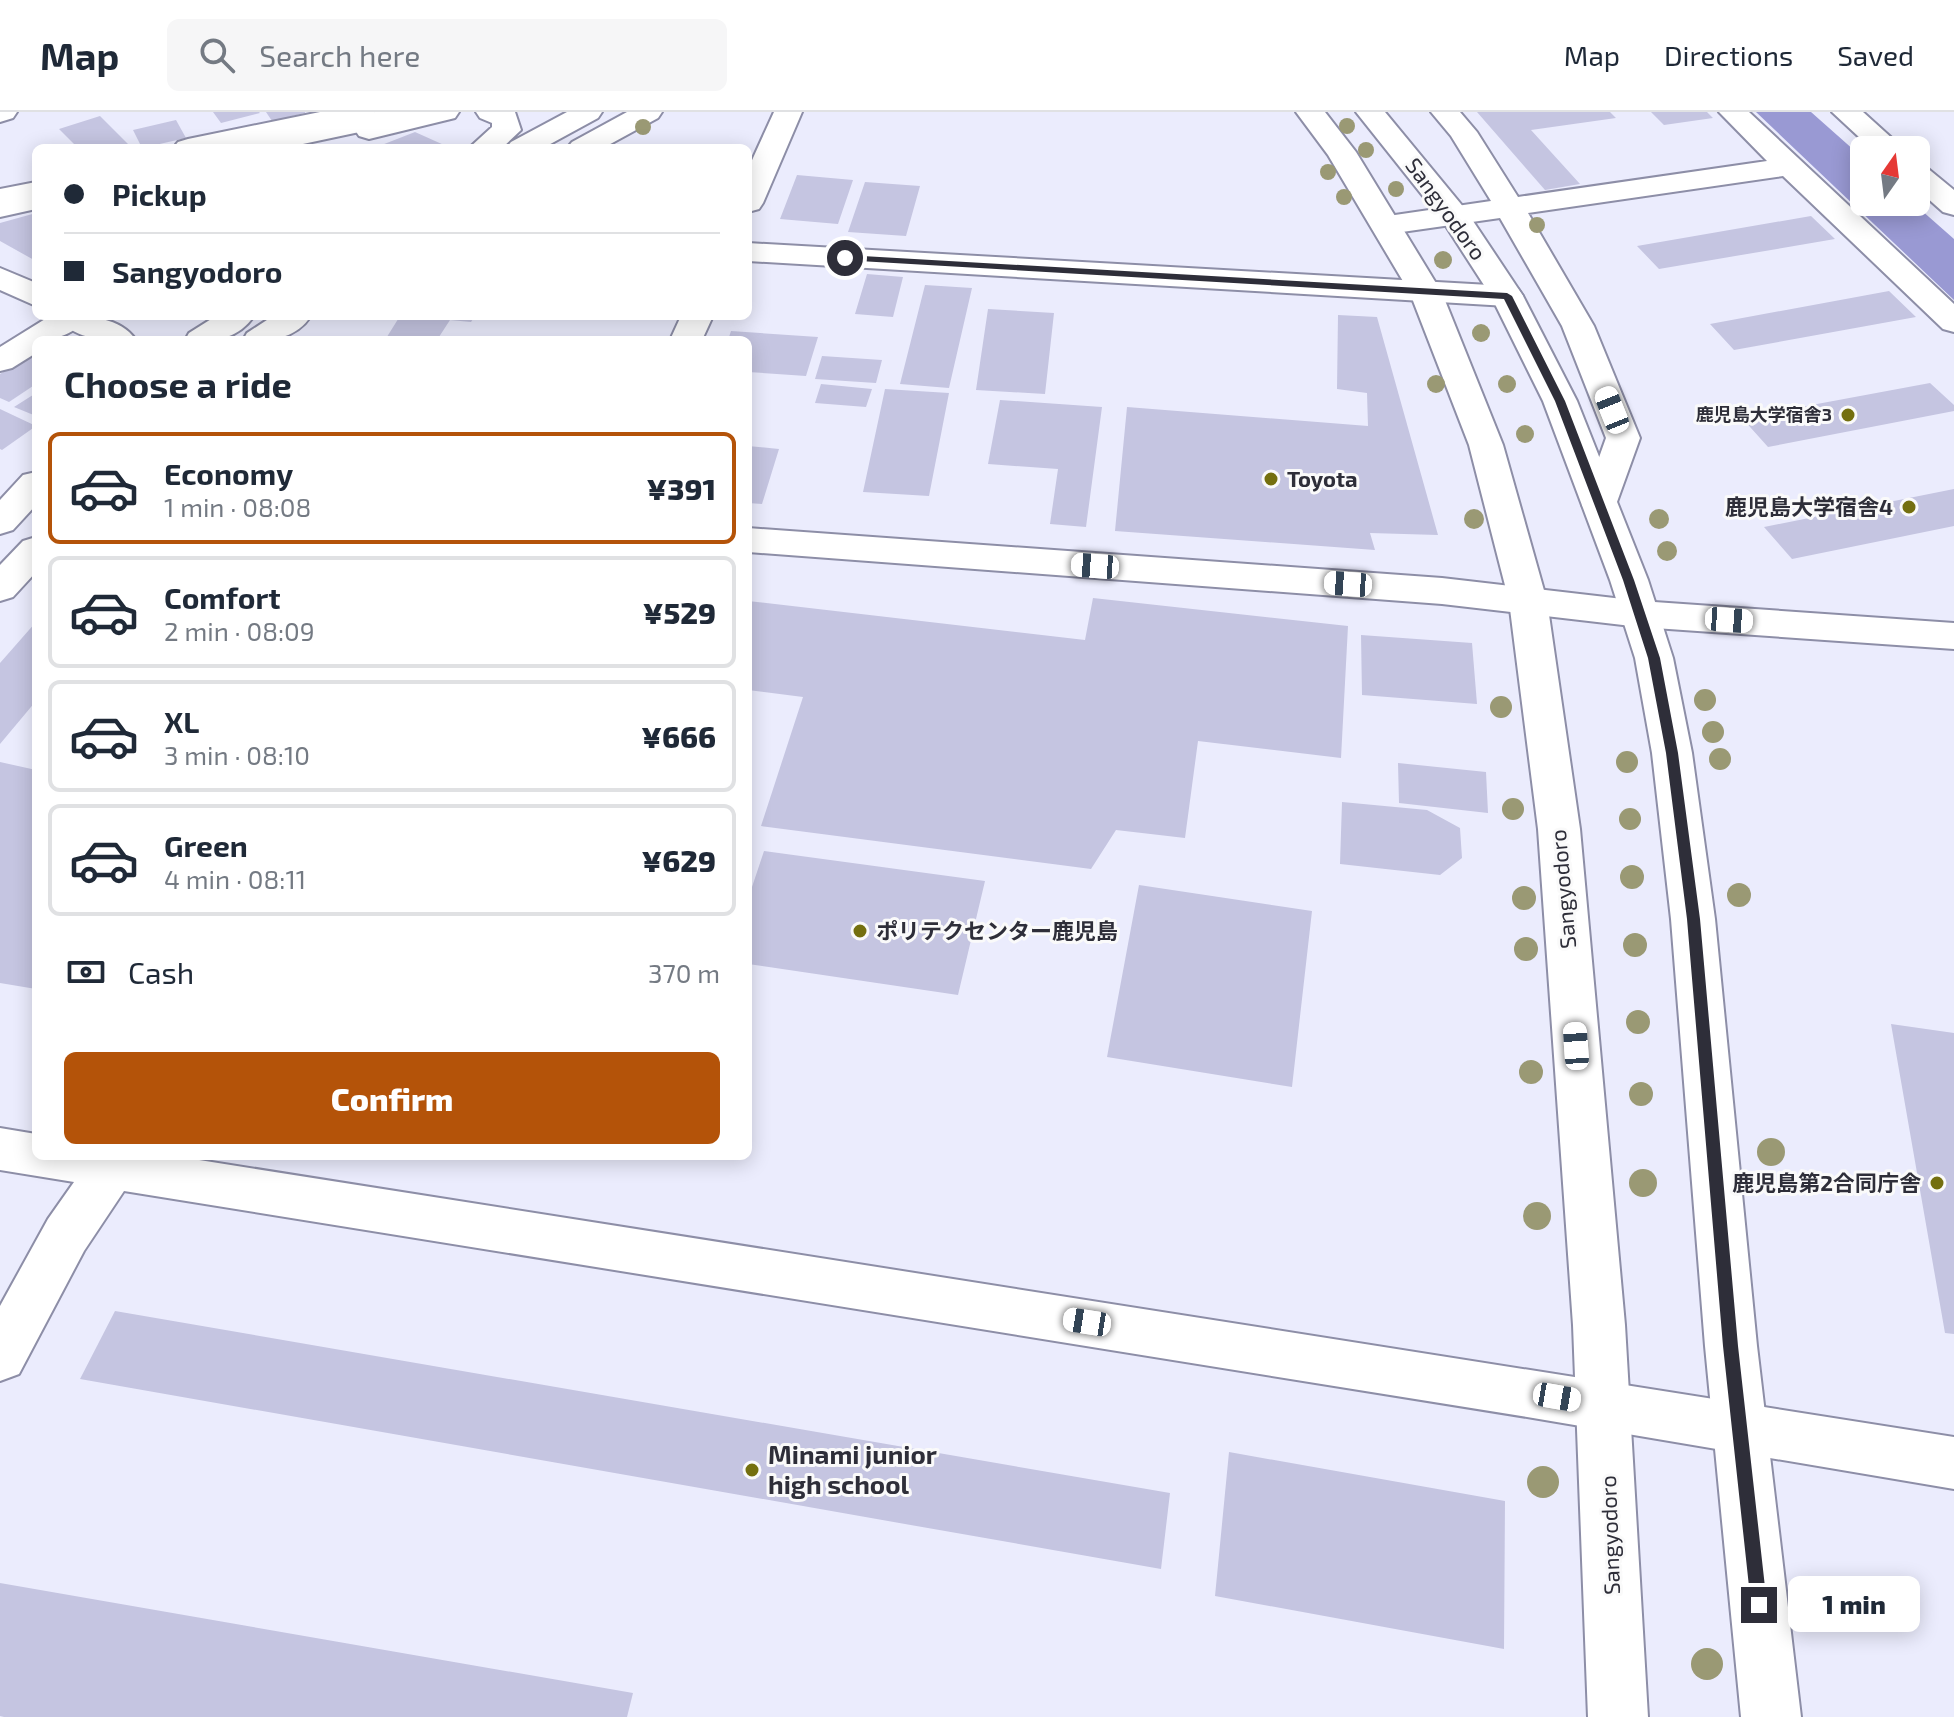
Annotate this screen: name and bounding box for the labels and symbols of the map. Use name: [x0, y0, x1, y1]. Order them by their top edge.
north arrow: [1850, 136, 1930, 216]
street label: Sangyodoro: [1401, 152, 1492, 264]
route start: [827, 240, 863, 276]
car: [1592, 383, 1632, 437]
place label: 鹿児島大学宿舎3: [1696, 403, 1832, 425]
marker: 鹿児島大学宿舎3: [1839, 406, 1857, 424]
place label: Toyota: [1287, 465, 1358, 492]
marker: Toyota: [1262, 470, 1280, 488]
place label: 鹿児島大学宿舎4: [1725, 493, 1893, 519]
marker: 鹿児島大学宿舎4: [1900, 498, 1918, 516]
car: [1070, 552, 1120, 580]
car: [1323, 570, 1373, 598]
car: [1704, 606, 1754, 634]
street label: Sangyodoro: [1544, 828, 1580, 950]
place label: ポリテクセンター鹿児島: [876, 917, 1118, 943]
marker: ポリテクセンター鹿児島: [851, 922, 869, 940]
car: [1562, 1021, 1590, 1071]
place label: 鹿児島第2合同庁舎: [1732, 1169, 1921, 1195]
marker: 鹿児島第2合同庁舎: [1928, 1174, 1946, 1192]
car: [1061, 1306, 1113, 1338]
car: [1531, 1381, 1583, 1413]
place label: Minami junior high school: [768, 1438, 937, 1499]
marker: Minami junior high school: [743, 1461, 761, 1479]
street label: Sangyodoro: [1594, 1475, 1624, 1595]
callout: 1 min: [1787, 1577, 1919, 1633]
route end: [1741, 1587, 1777, 1623]

